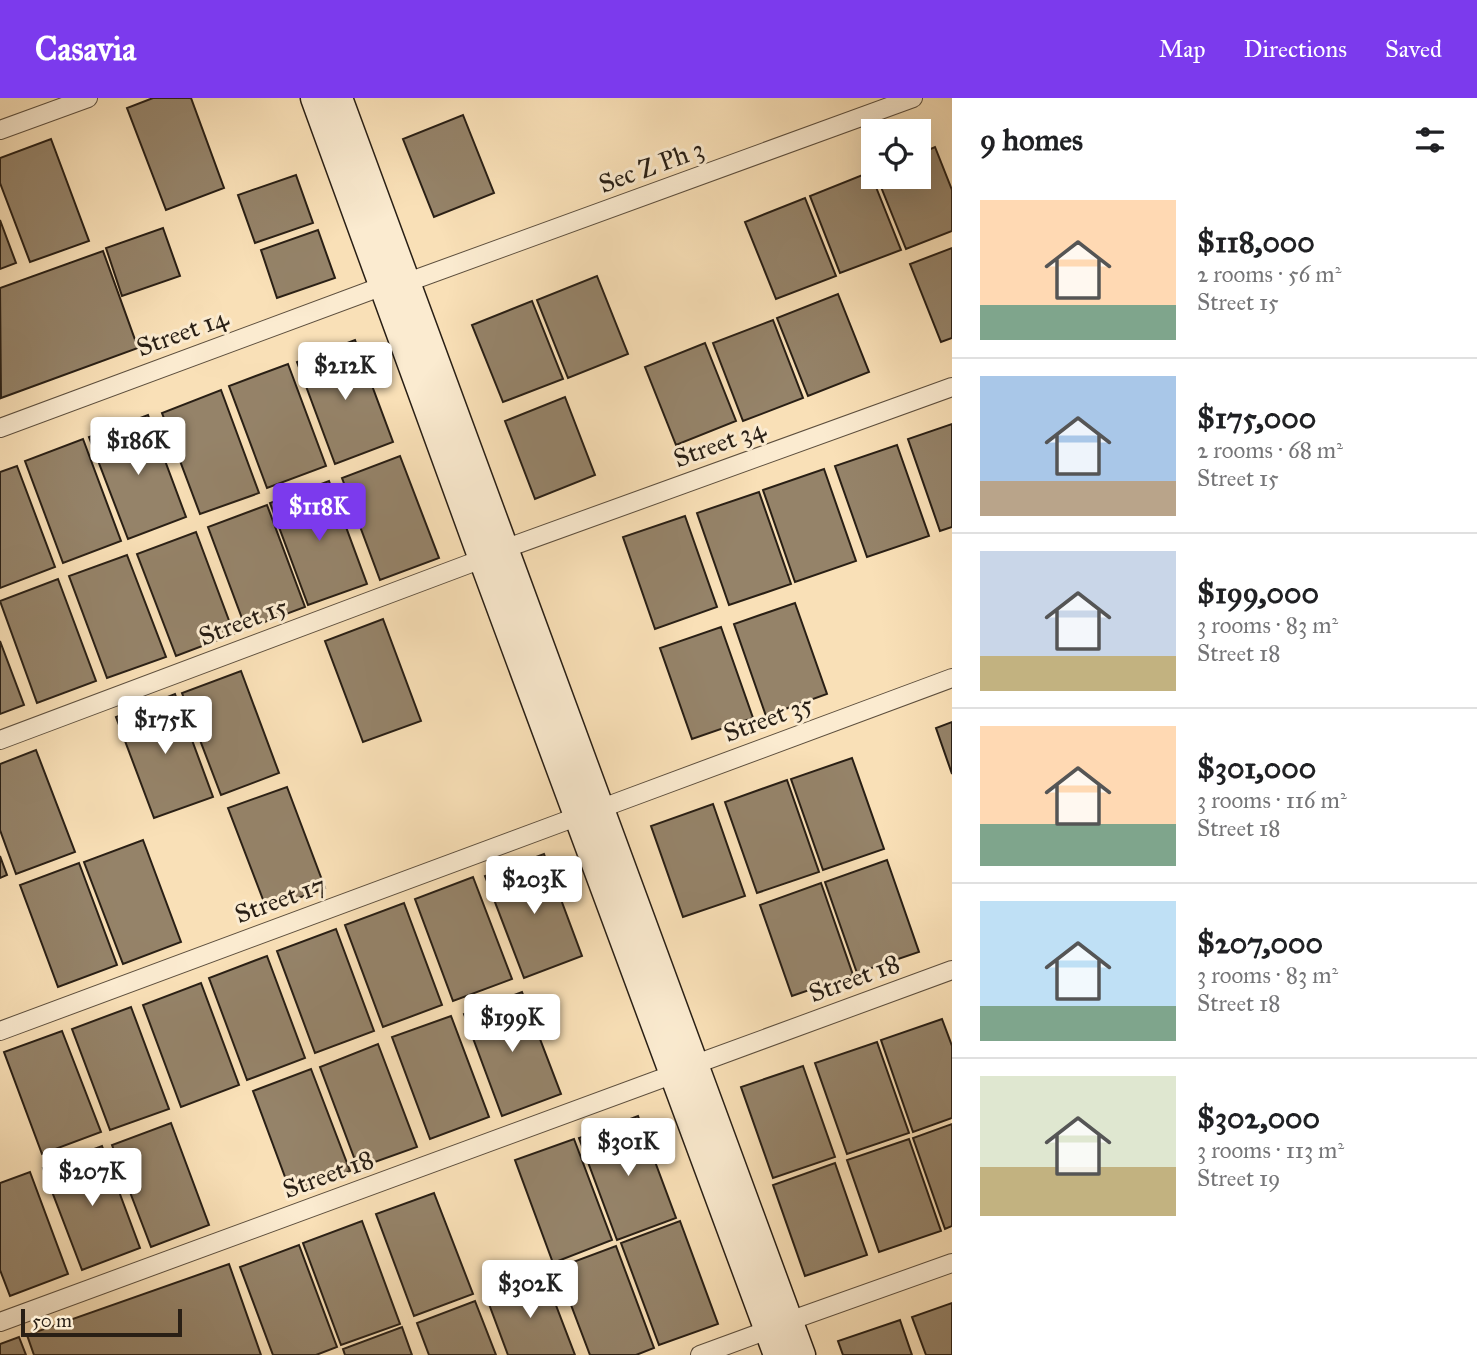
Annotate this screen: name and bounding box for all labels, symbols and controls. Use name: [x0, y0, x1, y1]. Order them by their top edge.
text: Casavia: [35, 29, 136, 69]
text: Map: [1159, 34, 1206, 64]
text: Directions: [1244, 34, 1347, 64]
text: Saved: [1385, 34, 1442, 64]
map controls: [861, 119, 931, 189]
button: locate: [861, 119, 931, 189]
icon: filters: [1411, 121, 1449, 159]
text: 9 homes: [980, 122, 1083, 158]
street label: Sec Z Ph 3: [594, 132, 708, 200]
text: $118,000: [1197, 224, 1315, 260]
icon: home: [1036, 228, 1120, 312]
text: 2 rooms · 56 m²: [1197, 260, 1341, 288]
text: Street 15: [1197, 288, 1279, 316]
street label: Street 14: [132, 301, 233, 363]
pin: $212K: [296, 342, 394, 402]
text: $212K: [314, 351, 376, 379]
text: $175,000: [1197, 400, 1316, 436]
icon: home: [1036, 404, 1120, 488]
street label: Street 34: [669, 412, 770, 474]
pin: $186K: [89, 418, 187, 477]
text: $186K: [106, 426, 170, 454]
text: 2 rooms · 68 m²: [1197, 436, 1343, 464]
text: Street 15: [1197, 464, 1279, 492]
pin: $118K: [270, 484, 368, 543]
text: $118K: [289, 492, 349, 520]
text: $199,000: [1197, 575, 1319, 611]
icon: home: [1036, 579, 1120, 663]
street label: Street 15: [194, 590, 292, 652]
text: 3 rooms · 83 m²: [1197, 611, 1338, 639]
text: Street 18: [1197, 639, 1280, 667]
street label: Street 35: [719, 687, 817, 749]
pin: $175K: [116, 696, 214, 756]
text: $175K: [134, 705, 196, 733]
text: $301,000: [1197, 750, 1316, 786]
icon: home: [1036, 754, 1120, 838]
text: 3 rooms · 116 m²: [1197, 786, 1347, 814]
text: Street 18: [1197, 814, 1280, 842]
pin: $203K: [485, 856, 583, 916]
text: $203K: [502, 865, 566, 893]
street label: Street 17: [230, 868, 330, 930]
text: $207,000: [1197, 925, 1323, 961]
icon: home: [1036, 929, 1120, 1013]
street label: Street 18: [804, 947, 904, 1009]
text: 3 rooms · 83 m²: [1197, 961, 1338, 989]
text: Street 18: [1197, 989, 1280, 1017]
pin: $199K: [463, 995, 561, 1054]
text: $199K: [480, 1003, 544, 1031]
text: $302,000: [1197, 1100, 1320, 1136]
icon: home: [1036, 1104, 1120, 1188]
pin: $301K: [579, 1118, 677, 1178]
text: $301K: [597, 1127, 659, 1155]
text: 3 rooms · 113 m²: [1197, 1136, 1344, 1164]
street label: Street 18: [278, 1143, 378, 1205]
pin: $207K: [43, 1148, 141, 1208]
text: $207K: [58, 1157, 126, 1185]
text: Street 19: [1197, 1164, 1280, 1192]
pin: $302K: [481, 1260, 579, 1320]
text: $302K: [498, 1269, 562, 1297]
scale bar: [21, 1306, 182, 1338]
text: 50 m: [32, 1309, 72, 1332]

